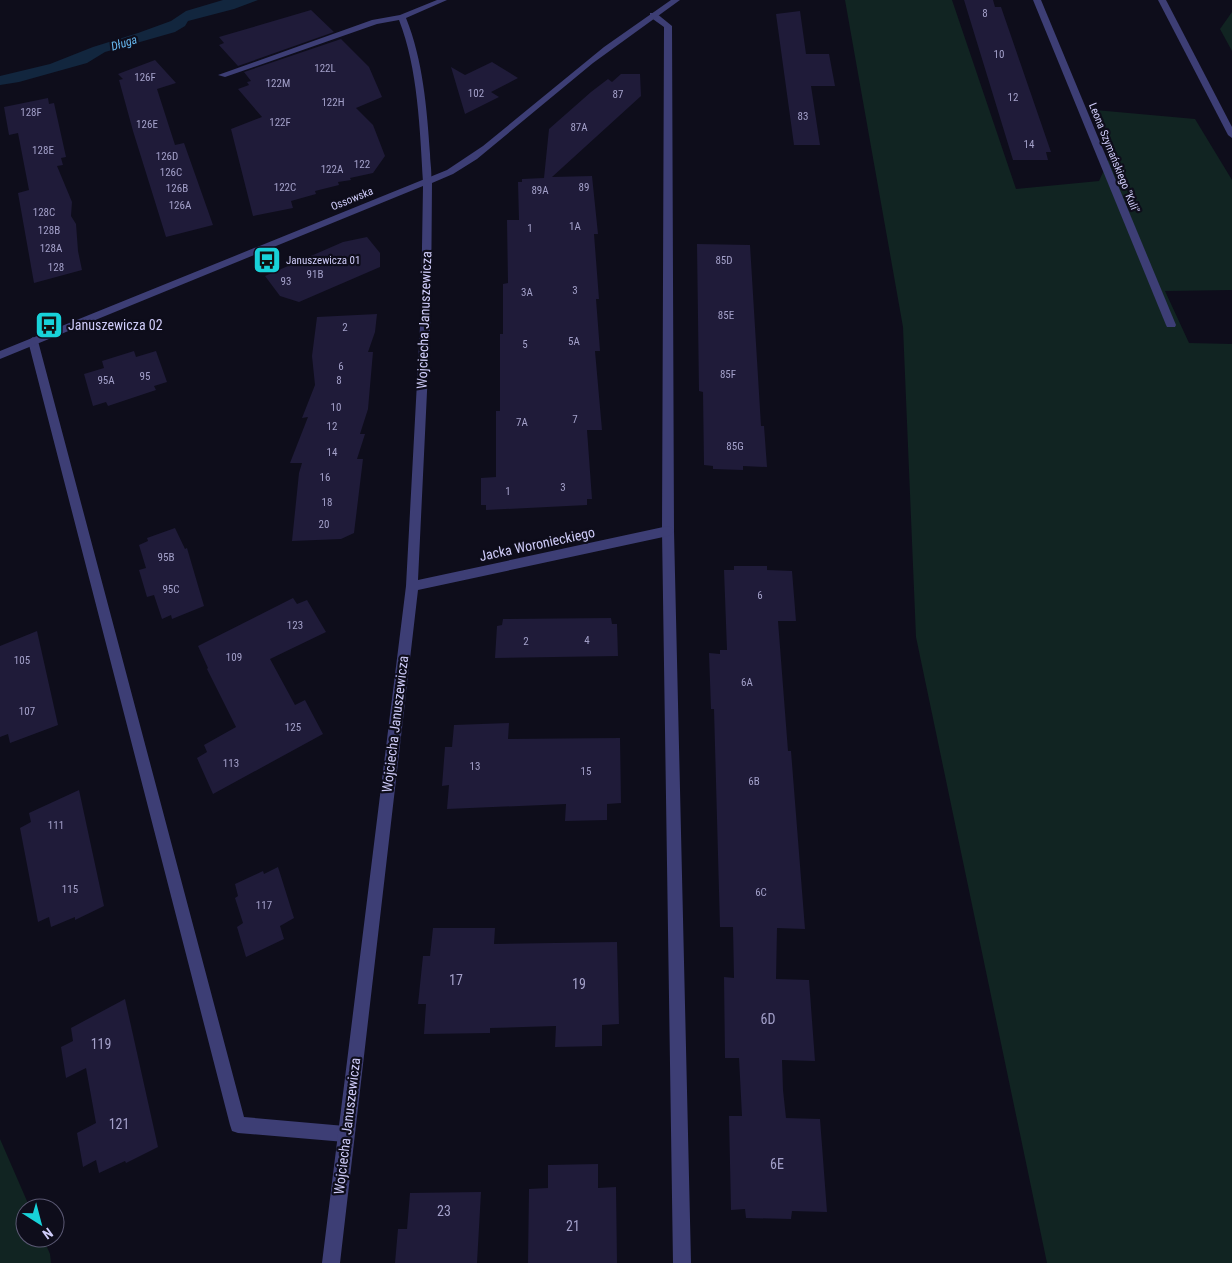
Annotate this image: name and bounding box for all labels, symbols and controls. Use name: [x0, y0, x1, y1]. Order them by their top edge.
house number: 8: [982, 7, 988, 20]
water label: Długa: [109, 32, 139, 54]
house number: 10: [994, 48, 1004, 61]
house number: 122L: [314, 62, 336, 75]
house number: 126F: [134, 71, 156, 84]
house number: 122M: [266, 77, 290, 90]
house number: 102: [468, 87, 484, 100]
house number: 87: [613, 88, 623, 101]
house number: 12: [1008, 91, 1018, 104]
house number: 122H: [321, 96, 345, 109]
street label: Leona Szymańskiego "Kuli": [1086, 101, 1142, 215]
house number: 128F: [20, 106, 42, 119]
house number: 83: [798, 110, 808, 123]
house number: 122F: [269, 116, 291, 129]
house number: 126E: [136, 118, 158, 131]
house number: 87A: [570, 121, 588, 134]
house number: 14: [1024, 138, 1035, 151]
house number: 128E: [32, 144, 54, 157]
house number: 126D: [156, 150, 178, 163]
house number: 122: [354, 158, 370, 171]
house number: 122A: [321, 163, 344, 176]
house number: 126C: [160, 166, 182, 179]
house number: 122C: [274, 181, 296, 194]
house number: 89: [579, 181, 589, 194]
house number: 126B: [166, 182, 188, 195]
house number: 89A: [531, 184, 549, 197]
street label: Ossowska: [329, 185, 375, 213]
house number: 126A: [169, 199, 192, 212]
house number: 128C: [33, 206, 55, 219]
house number: 1A: [569, 220, 582, 233]
house number: 1: [527, 222, 533, 235]
house number: 128B: [38, 224, 60, 237]
house number: 128A: [40, 242, 63, 255]
bus stop icon: Januszewicza 01: [252, 245, 282, 275]
street label: Wojciecha Januszewicza: [414, 251, 434, 389]
place label: Januszewicza 01: [286, 254, 360, 267]
house number: 85D: [715, 254, 733, 267]
house number: 128: [48, 261, 64, 274]
house number: 91B: [307, 268, 323, 281]
house number: 93: [281, 275, 291, 288]
house number: 3: [572, 284, 578, 297]
house number: 3A: [521, 286, 534, 299]
house number: 85E: [718, 309, 735, 322]
bus stop icon: Januszewicza 02: [34, 310, 64, 340]
place label: Januszewicza 02: [68, 317, 163, 333]
house number: 2: [342, 321, 348, 334]
house number: 5A: [568, 335, 581, 348]
house number: 5: [522, 338, 528, 351]
house number: 6: [338, 360, 344, 373]
house number: 85F: [720, 368, 736, 381]
house number: 95: [140, 370, 150, 383]
house number: 95A: [97, 374, 115, 387]
house number: 8: [336, 374, 342, 387]
house number: 10: [331, 401, 341, 414]
house number: 7: [572, 413, 578, 426]
house number: 7A: [516, 416, 529, 429]
house number: 12: [327, 420, 337, 433]
house number: 85G: [726, 440, 744, 453]
house number: 14: [327, 446, 338, 459]
house number: 16: [320, 471, 330, 484]
house number: 3: [560, 481, 566, 494]
house number: 1: [505, 485, 511, 498]
house number: 18: [322, 496, 332, 509]
house number: 20: [319, 518, 329, 531]
street label: Jacka Woronieckiego: [478, 524, 596, 564]
house number: 95B: [158, 551, 174, 564]
house number: 95C: [162, 583, 180, 596]
house number: 6: [757, 589, 763, 602]
house number: 123: [287, 619, 303, 632]
house number: 4: [584, 634, 590, 647]
house number: 2: [523, 635, 529, 648]
house number: 109: [226, 651, 242, 664]
house number: 105: [14, 654, 30, 667]
street label: Wojciecha Januszewicza: [379, 655, 411, 793]
house number: 6A: [741, 676, 754, 689]
house number: 107: [19, 705, 35, 718]
house number: 125: [285, 721, 301, 734]
house number: 113: [223, 757, 239, 770]
house number: 13: [470, 760, 480, 773]
house number: 15: [581, 765, 591, 778]
house number: 6B: [748, 775, 760, 788]
house number: 111: [48, 819, 64, 832]
house number: 115: [62, 883, 78, 896]
house number: 6C: [755, 886, 767, 899]
house number: 117: [256, 899, 272, 912]
house number: 17: [449, 972, 463, 988]
house number: 19: [572, 976, 586, 992]
house number: 6D: [761, 1011, 775, 1027]
house number: 119: [91, 1036, 111, 1052]
street label: Wojciecha Januszewicza: [331, 1057, 363, 1195]
house number: 121: [109, 1116, 129, 1132]
house number: 6E: [770, 1156, 784, 1172]
north arrow: [15, 1198, 65, 1248]
house number: 23: [437, 1203, 451, 1219]
house number: 21: [566, 1218, 580, 1234]
text: N: [39, 1225, 56, 1243]

